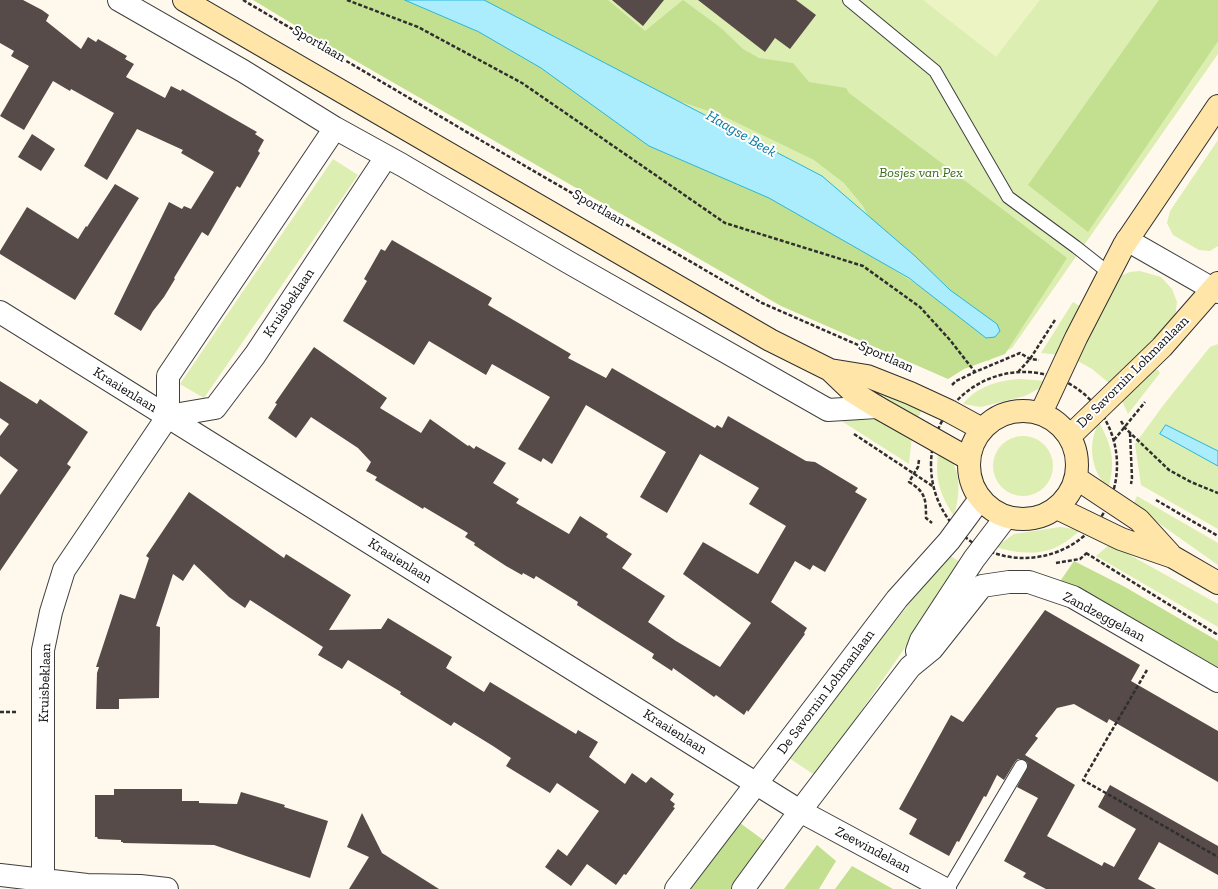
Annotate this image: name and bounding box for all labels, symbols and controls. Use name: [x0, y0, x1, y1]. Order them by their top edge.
street label: Sportlaan: [289, 22, 349, 66]
water label: Haagse Beek: [703, 107, 779, 161]
park label: Bosjes van Pex: [879, 165, 963, 181]
street label: Sportlaan: [569, 186, 629, 230]
street label: Kruisbeklaan: [260, 265, 318, 341]
street label: De Savornin Lohmanlaan: [1074, 313, 1192, 431]
street label: Sportlaan: [856, 337, 916, 377]
street label: Kraaienlaan: [90, 364, 160, 416]
street label: Kraaienlaan: [365, 535, 435, 587]
street label: Zandzeggelaan: [1060, 588, 1148, 646]
street label: De Savornin Lohmanlaan: [774, 626, 878, 758]
street label: Kruisbeklaan: [35, 643, 55, 723]
street label: Kraaienlaan: [640, 706, 710, 758]
street label: Zeewindelaan: [832, 823, 914, 877]

